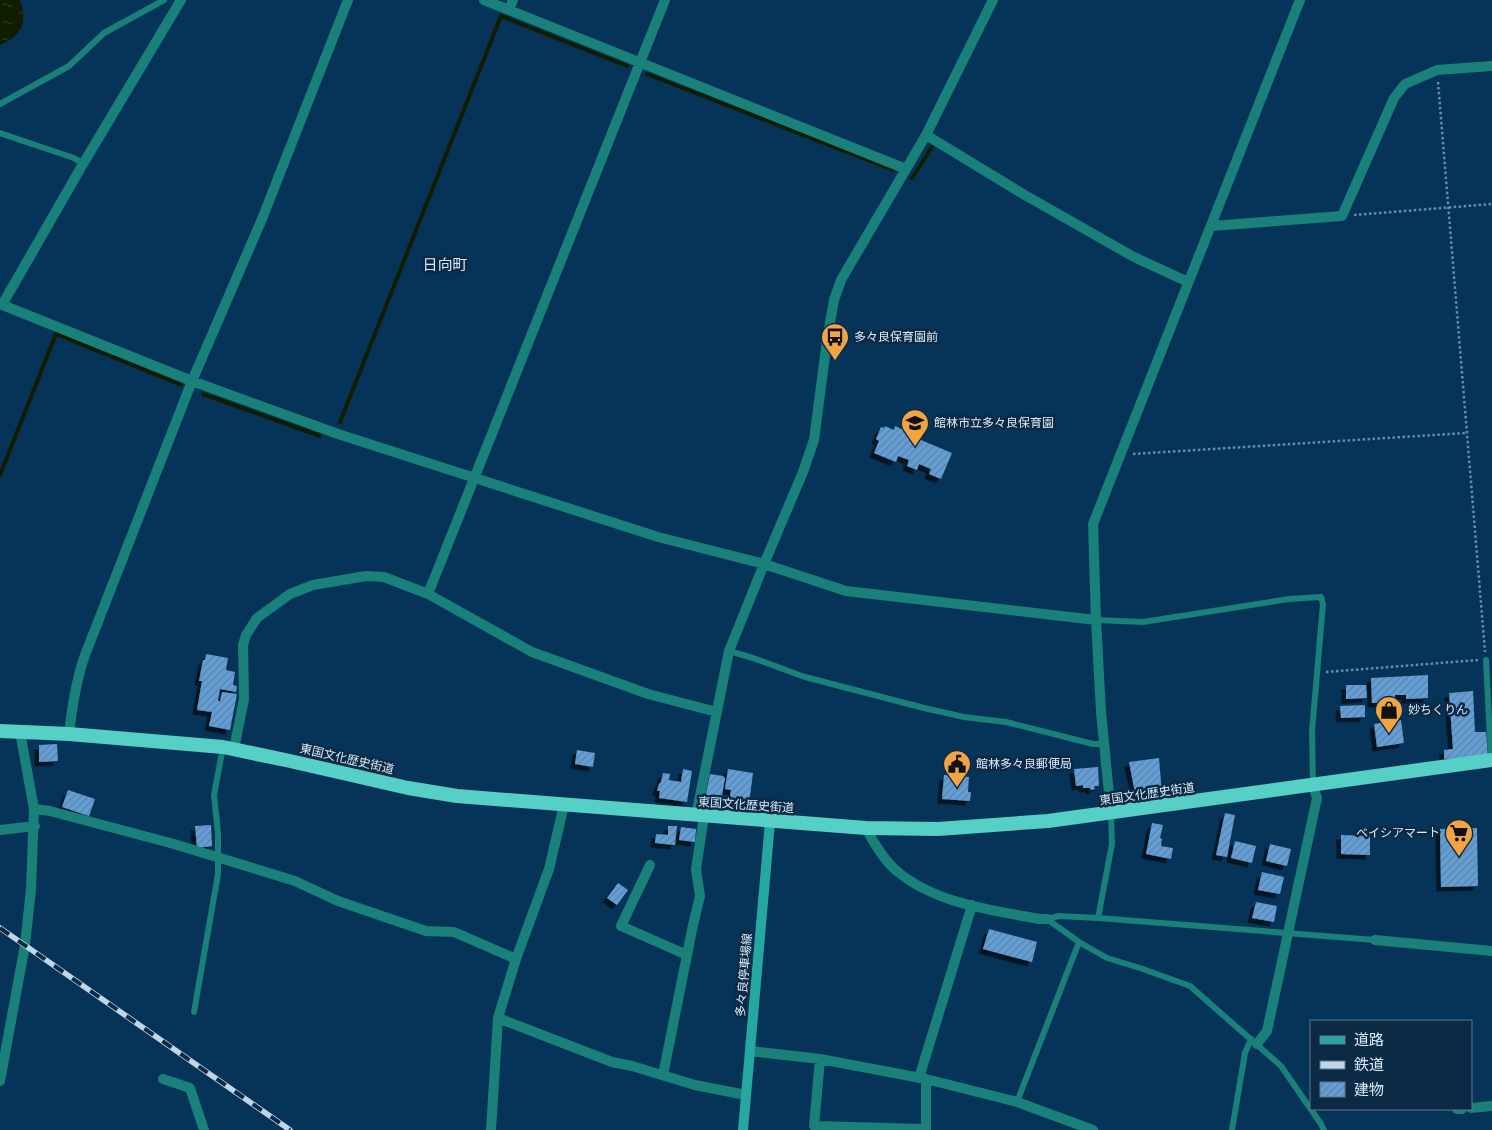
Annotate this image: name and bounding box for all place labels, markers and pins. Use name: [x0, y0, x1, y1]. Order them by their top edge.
bus stop icon: 多々良保育園前: [820, 322, 850, 361]
place label: 多々良保育園前: [854, 330, 938, 344]
school or university icon: 館林市立多々良保育園: [900, 408, 930, 447]
place label: 館林市立多々良保育園: [934, 416, 1054, 430]
shop icon: 妙ちくりん: [1374, 695, 1404, 734]
place label: 妙ちくりん: [1408, 703, 1468, 717]
public building icon: 館林多々良郵便局: [942, 749, 972, 788]
place label: 館林多々良郵便局: [976, 757, 1072, 771]
supermarket icon: ベイシアマート: [1444, 818, 1474, 857]
place label: ベイシアマート: [1356, 826, 1440, 840]

